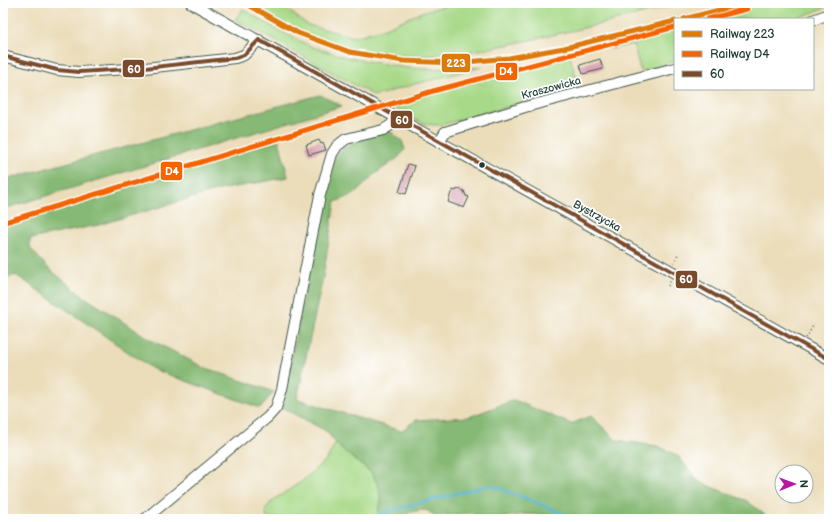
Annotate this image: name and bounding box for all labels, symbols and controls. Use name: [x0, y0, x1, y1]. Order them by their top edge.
legend: [674, 18, 814, 90]
text: Railway 223: [710, 27, 775, 42]
text: Railway D4: [710, 47, 770, 62]
line badge: 223: [441, 53, 471, 73]
text: 223: [446, 57, 466, 70]
line badge: 60: [122, 59, 145, 78]
line badge: D4: [495, 62, 518, 81]
text: 60: [127, 63, 141, 76]
text: D4: [499, 65, 514, 78]
text: 60: [710, 67, 724, 82]
street label: Kraszowicka: [520, 74, 582, 102]
line badge: 60: [390, 110, 413, 129]
text: 60: [395, 114, 409, 127]
unlabelled marker: [477, 160, 487, 170]
line badge: D4: [160, 161, 183, 181]
text: D4: [165, 165, 180, 178]
street label: Bystrzycka: [571, 198, 623, 234]
line badge: 60: [675, 270, 698, 289]
text: 60: [679, 273, 693, 286]
north arrow: [774, 464, 814, 504]
text: N: [797, 480, 810, 488]

